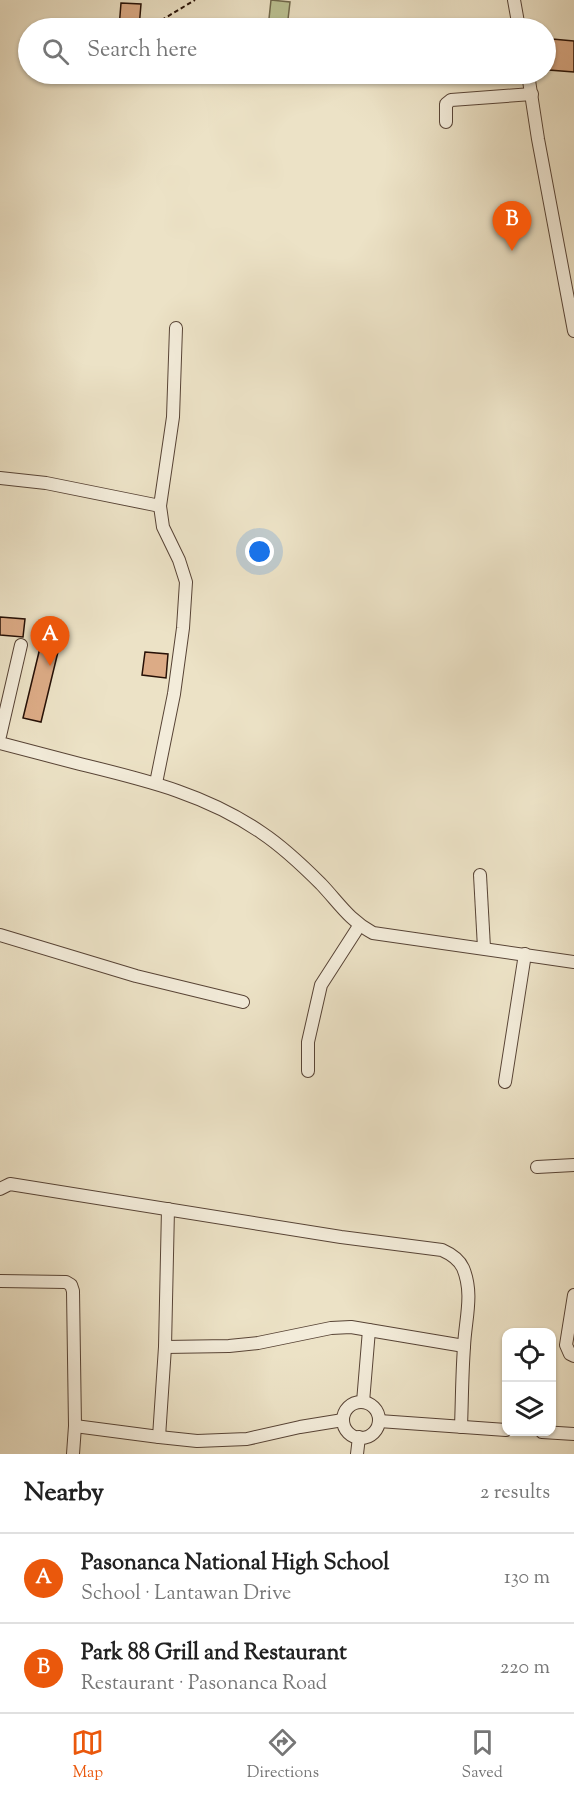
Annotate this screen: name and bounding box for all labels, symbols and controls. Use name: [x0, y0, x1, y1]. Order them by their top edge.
search box: [18, 18, 556, 84]
icon: search: [39, 35, 72, 68]
text: Search here: [87, 35, 197, 67]
pin: B: [492, 202, 532, 251]
your location: [245, 537, 274, 566]
pin: A: [31, 616, 70, 666]
map controls: [502, 1328, 556, 1436]
button: locate: [502, 1328, 556, 1382]
button: layers: [502, 1382, 556, 1436]
text: Nearby: [24, 1475, 104, 1512]
text: 2 results: [480, 1479, 550, 1508]
text: Pasonanca National High School: [81, 1548, 389, 1580]
text: A: [35, 1564, 52, 1593]
text: 130 m: [504, 1564, 550, 1593]
text: School · Lantawan Drive: [81, 1580, 291, 1609]
text: Park 88 Grill and Restaurant: [81, 1638, 347, 1670]
text: B: [37, 1654, 50, 1683]
text: 220 m: [500, 1654, 550, 1683]
text: Restaurant · Pasonanca Road: [81, 1670, 327, 1699]
tab: Map: [71, 1726, 104, 1785]
tab: Directions: [247, 1726, 319, 1785]
tab: Saved: [462, 1726, 503, 1785]

